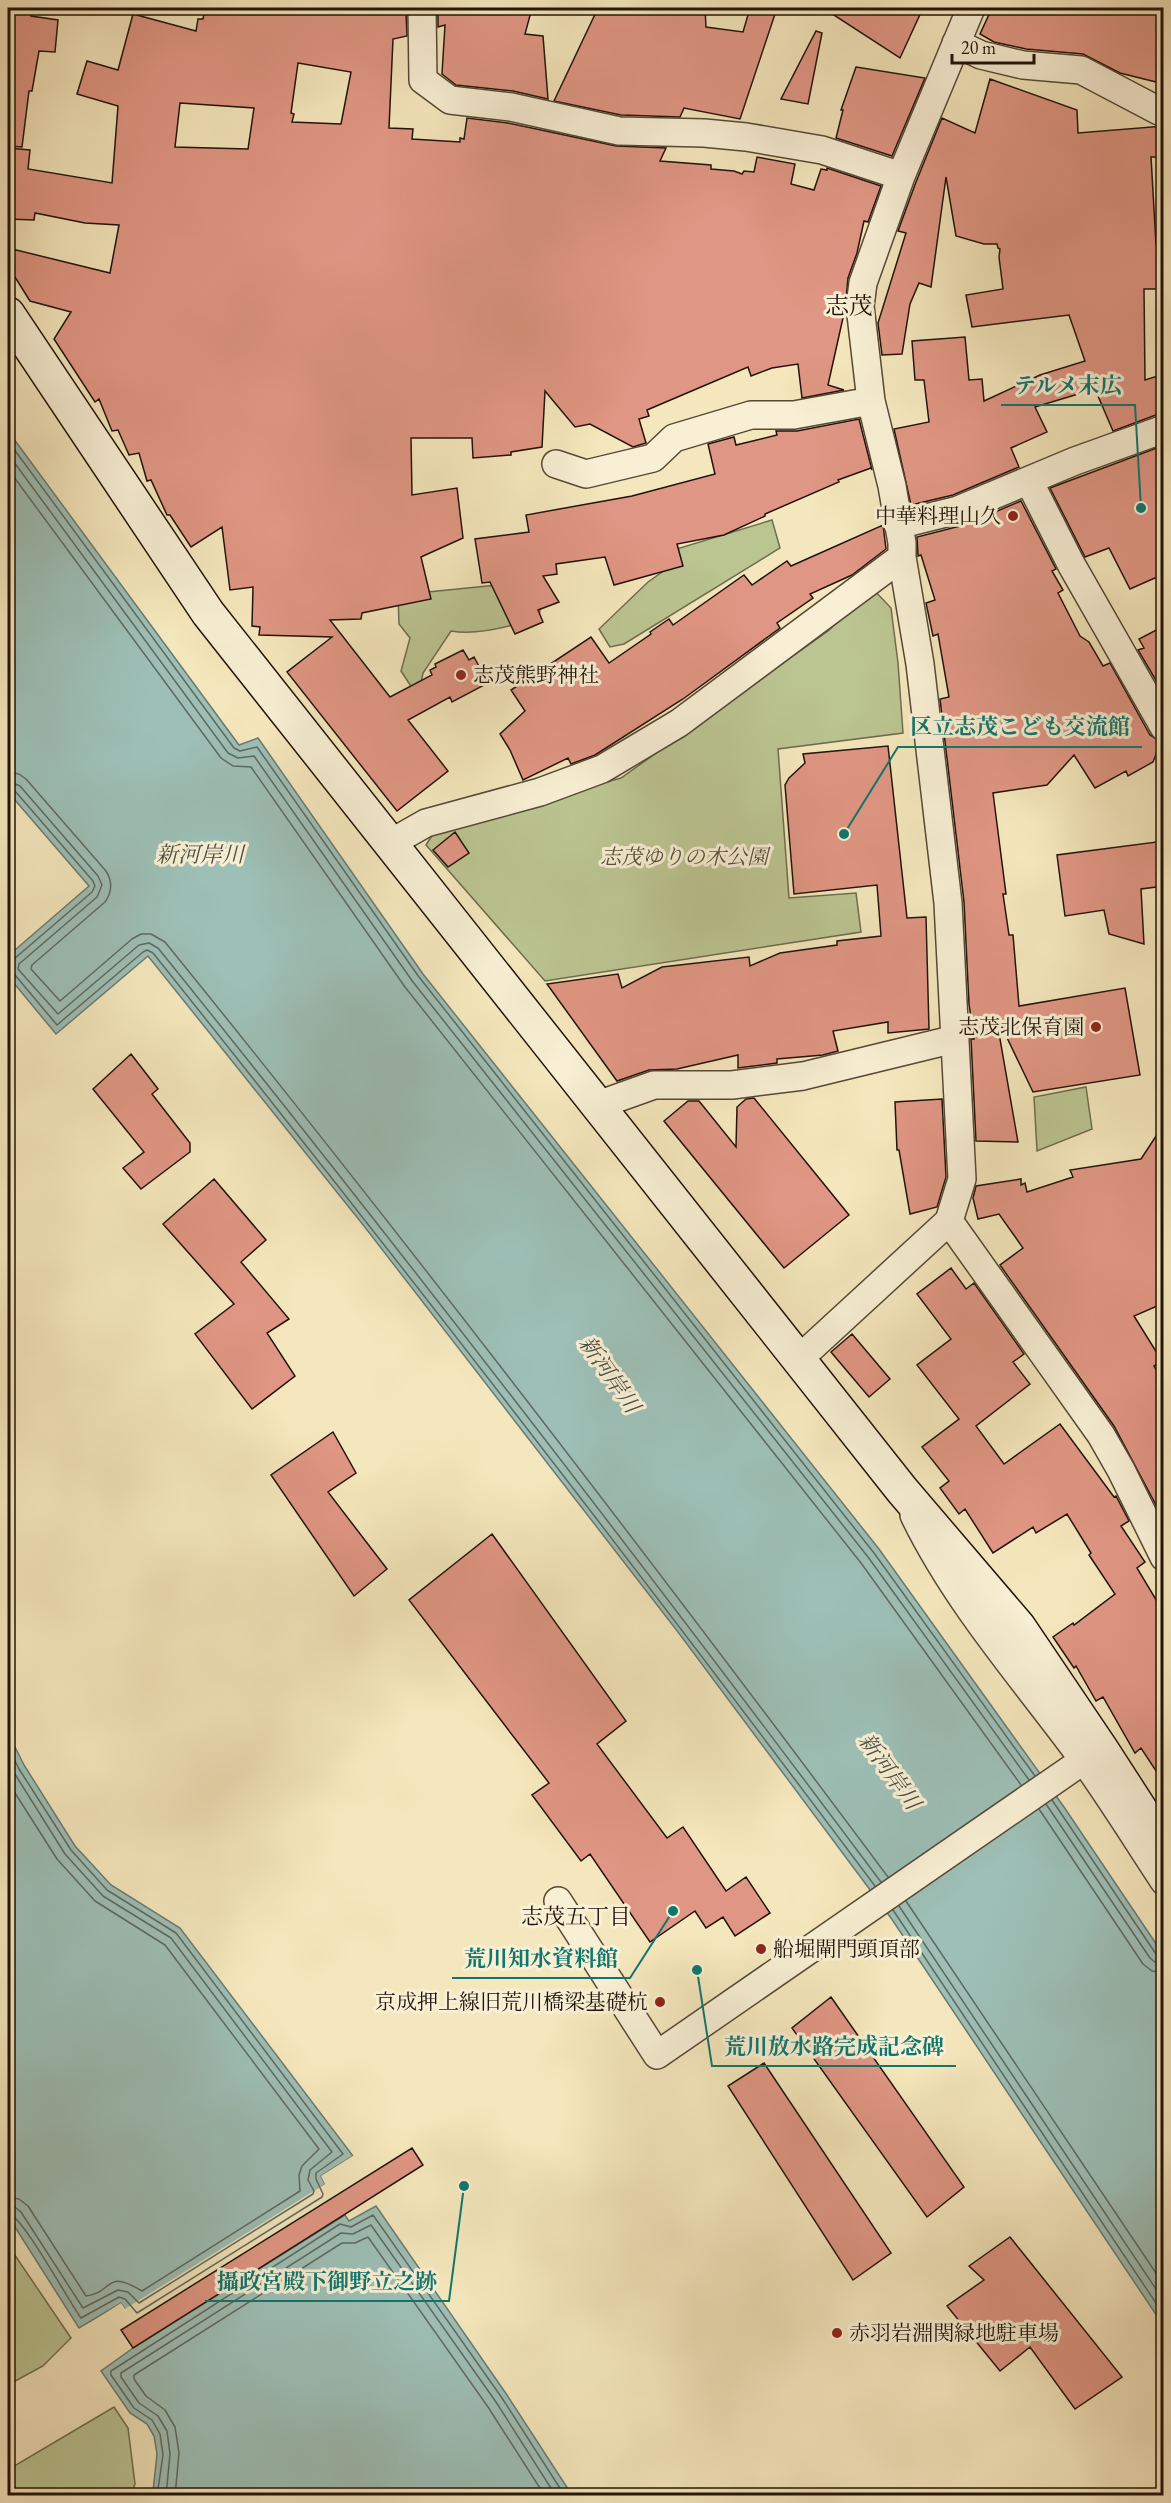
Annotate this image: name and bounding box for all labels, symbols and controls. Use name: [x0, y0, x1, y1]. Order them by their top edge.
scale bar: [952, 27, 1034, 65]
text: 20 m: [961, 36, 996, 59]
district label: 志茂: [825, 290, 873, 321]
callout: テルメ末広: [1001, 365, 1135, 405]
text: テルメ末広: [1014, 371, 1122, 400]
place label: 中華料理山久: [875, 502, 1001, 529]
marker: 中華料理山久: [1006, 509, 1020, 523]
place label: 志茂熊野神社: [473, 661, 599, 688]
marker: 志茂熊野神社: [454, 668, 468, 682]
callout: 区立志茂こども交流館: [898, 707, 1142, 747]
text: 区立志茂こども交流館: [910, 712, 1130, 741]
water label: 新河岸川: [156, 840, 246, 869]
park label: 志茂ゆりの木公園: [600, 843, 771, 870]
place label: 志茂北保育園: [958, 1013, 1084, 1040]
marker: 志茂北保育園: [1089, 1020, 1103, 1034]
water label: 新河岸川: [572, 1330, 648, 1420]
water label: 新河岸川: [852, 1727, 928, 1817]
district label: 志茂五丁目: [521, 1902, 631, 1931]
place label: 船堀閘門頭頂部: [773, 1935, 920, 1962]
callout: 荒川知水資料館: [452, 1938, 630, 1978]
marker: 船堀閘門頭頂部: [754, 1942, 768, 1956]
text: 荒川知水資料館: [464, 1944, 618, 1973]
place label: 京成押上線旧荒川橋梁基礎杭: [375, 1988, 648, 2015]
marker: 京成押上線旧荒川橋梁基礎杭: [653, 1995, 667, 2009]
callout: 荒川放水路完成記念碑: [712, 2026, 956, 2066]
text: 荒川放水路完成記念碑: [724, 2032, 944, 2061]
callout: 攝政宮殿下御野立之跡: [205, 2261, 449, 2301]
text: 攝政宮殿下御野立之跡: [217, 2267, 437, 2296]
place label: 赤羽岩淵関緑地駐車場: [849, 2319, 1059, 2346]
marker: 赤羽岩淵関緑地駐車場: [830, 2326, 844, 2340]

